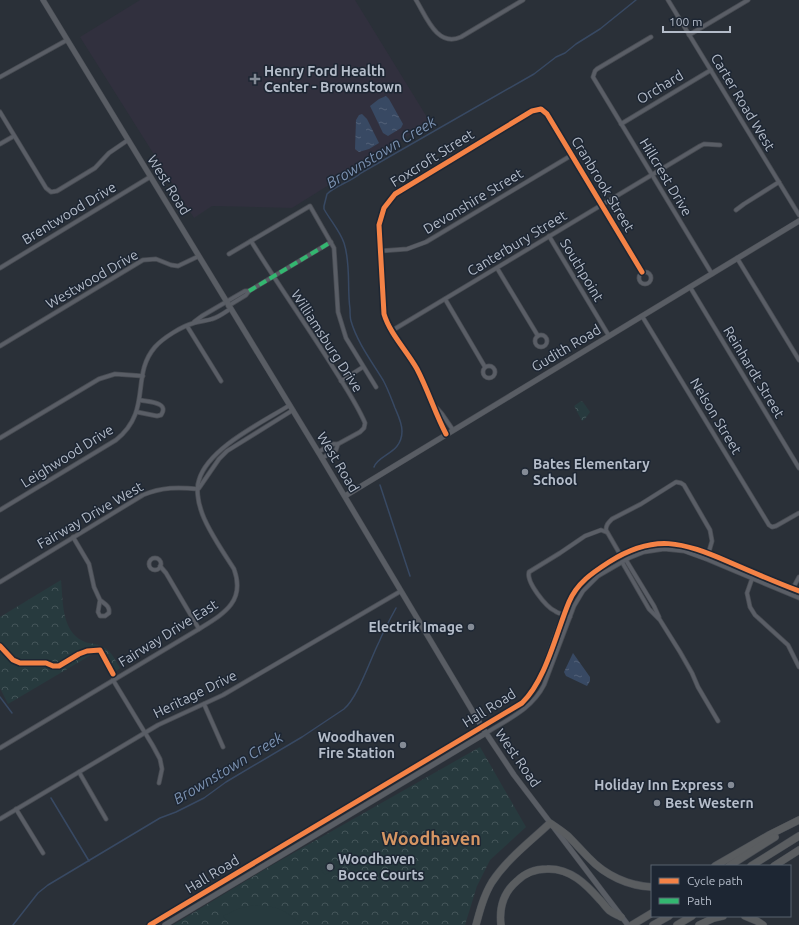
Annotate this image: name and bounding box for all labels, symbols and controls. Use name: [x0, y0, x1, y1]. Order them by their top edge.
scale bar: [663, 8, 730, 34]
text: 100 m: [669, 15, 702, 28]
street label: Carter Road West: [708, 51, 779, 154]
place label: Henry Ford Health Center - Brownstown: [264, 63, 402, 95]
street label: Orchard: [634, 67, 686, 107]
marker: Henry Ford Health Center - Brownstown: [249, 73, 261, 85]
water label: Brownstown Creek: [323, 112, 439, 191]
street label: Foxcroft Street: [387, 126, 477, 190]
street label: Cranbrook Street: [568, 133, 638, 235]
street label: Hillcrest Drive: [637, 135, 695, 219]
street label: West Road: [144, 152, 194, 218]
street label: Devonshire Street: [420, 165, 526, 237]
street label: Brentwood Drive: [19, 179, 119, 247]
street label: Canterbury Street: [464, 207, 570, 279]
street label: Southpoint: [557, 236, 607, 305]
street label: Westwood Drive: [43, 246, 141, 312]
street label: Williamsburg Drive: [288, 287, 366, 395]
street label: Gudith Road: [529, 321, 603, 375]
street label: Reinhardt Street: [720, 323, 788, 421]
street label: Nelson Street: [687, 375, 745, 457]
street label: Leighwood Drive: [18, 421, 116, 491]
street label: West Road: [314, 429, 362, 495]
place label: Bates Elementary School: [533, 456, 650, 488]
marker: Bates Elementary School: [520, 467, 530, 477]
street label: Fairway Drive West: [34, 478, 146, 552]
street label: Fairway Drive East: [115, 596, 221, 670]
place label: Electrik Image: [368, 619, 463, 635]
marker: Electrik Image: [466, 622, 476, 632]
street label: Heritage Drive: [151, 667, 239, 721]
street label: Hall Road: [459, 685, 519, 731]
street label: West Road: [492, 726, 544, 790]
water label: Brownstown Creek: [170, 728, 286, 807]
place label: Woodhaven Fire Station: [318, 729, 395, 761]
marker: Woodhaven Fire Station: [398, 740, 408, 750]
place label: Holiday Inn Express: [594, 777, 723, 793]
marker: Holiday Inn Express: [726, 780, 736, 790]
place label: Best Western: [665, 795, 754, 811]
marker: Best Western: [652, 798, 662, 808]
district label: Woodhaven: [381, 828, 481, 848]
place label: Woodhaven Bocce Courts: [338, 851, 425, 883]
street label: Hall Road: [182, 852, 242, 896]
marker: Woodhaven Bocce Courts: [325, 862, 335, 872]
legend: [651, 865, 791, 917]
text: Cycle path: [687, 874, 743, 887]
text: Path: [687, 894, 712, 907]

